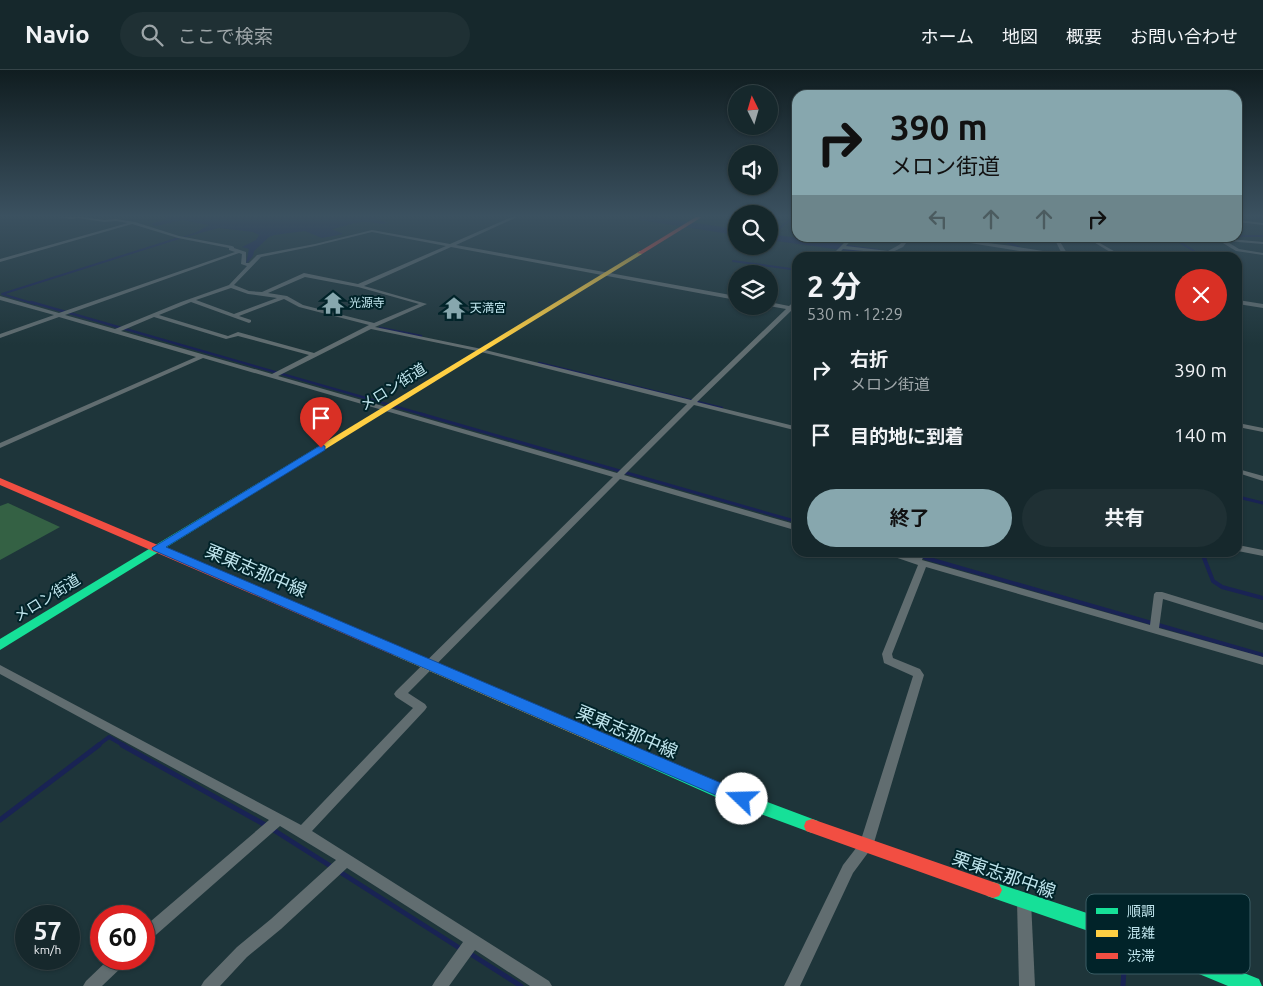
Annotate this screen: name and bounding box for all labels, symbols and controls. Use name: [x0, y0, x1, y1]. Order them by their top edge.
search box: [120, 12, 470, 57]
text: Navio: [25, 21, 90, 48]
icon: search: [138, 21, 166, 49]
text: ここで検索: [178, 25, 273, 47]
text: ホーム: [921, 26, 974, 46]
text: 地図: [1002, 26, 1038, 46]
text: 概要: [1066, 26, 1102, 46]
text: お問い合わせ: [1130, 26, 1238, 46]
north arrow: [728, 85, 778, 135]
map controls: [728, 85, 778, 315]
text: 390 m: [890, 107, 988, 147]
icon: right: [807, 110, 872, 175]
button: sound: [728, 145, 778, 195]
text: メロン街道: [890, 153, 1000, 178]
button: search: [728, 205, 778, 255]
icon: left: [924, 205, 952, 233]
icon: ahead: [977, 205, 1005, 233]
icon: ahead: [1030, 205, 1058, 233]
icon: right: [1083, 205, 1111, 233]
button: layers: [728, 265, 778, 315]
text: 2 分: [807, 269, 861, 303]
button: close: [1175, 269, 1227, 321]
temple icon: 光源寺: [320, 290, 346, 316]
temple icon: 天満宮: [441, 295, 467, 321]
place label: 光源寺: [349, 296, 385, 309]
place label: 天満宮: [470, 301, 506, 314]
text: 530 m · 12:29: [807, 305, 903, 323]
text: 右折: [850, 348, 888, 370]
icon: right: [807, 356, 835, 384]
street label: メロン街道: [356, 359, 429, 414]
text: 390 m: [1174, 359, 1227, 381]
text: メロン街道: [850, 375, 930, 393]
pin: [300, 397, 342, 448]
icon: arrive: [307, 404, 335, 432]
icon: arrive: [807, 421, 835, 449]
text: 140 m: [1174, 424, 1227, 446]
text: 目的地に到着: [850, 425, 964, 447]
button: 終了: [807, 489, 1012, 547]
button: 共有: [1022, 489, 1227, 547]
street label: 栗東志那中線: [203, 540, 310, 600]
street label: メロン街道: [10, 570, 83, 625]
street label: 栗東志那中線: [574, 701, 681, 761]
position arrow: [715, 772, 767, 824]
street label: 栗東志那中線: [950, 847, 1059, 901]
legend: [1086, 894, 1250, 974]
text: 順調: [1127, 903, 1155, 919]
speed limit sign: 60: [90, 905, 155, 970]
text: 57: [33, 917, 62, 945]
text: 混雑: [1127, 925, 1155, 941]
text: km/h: [34, 943, 61, 956]
text: 渋滞: [1127, 948, 1155, 964]

